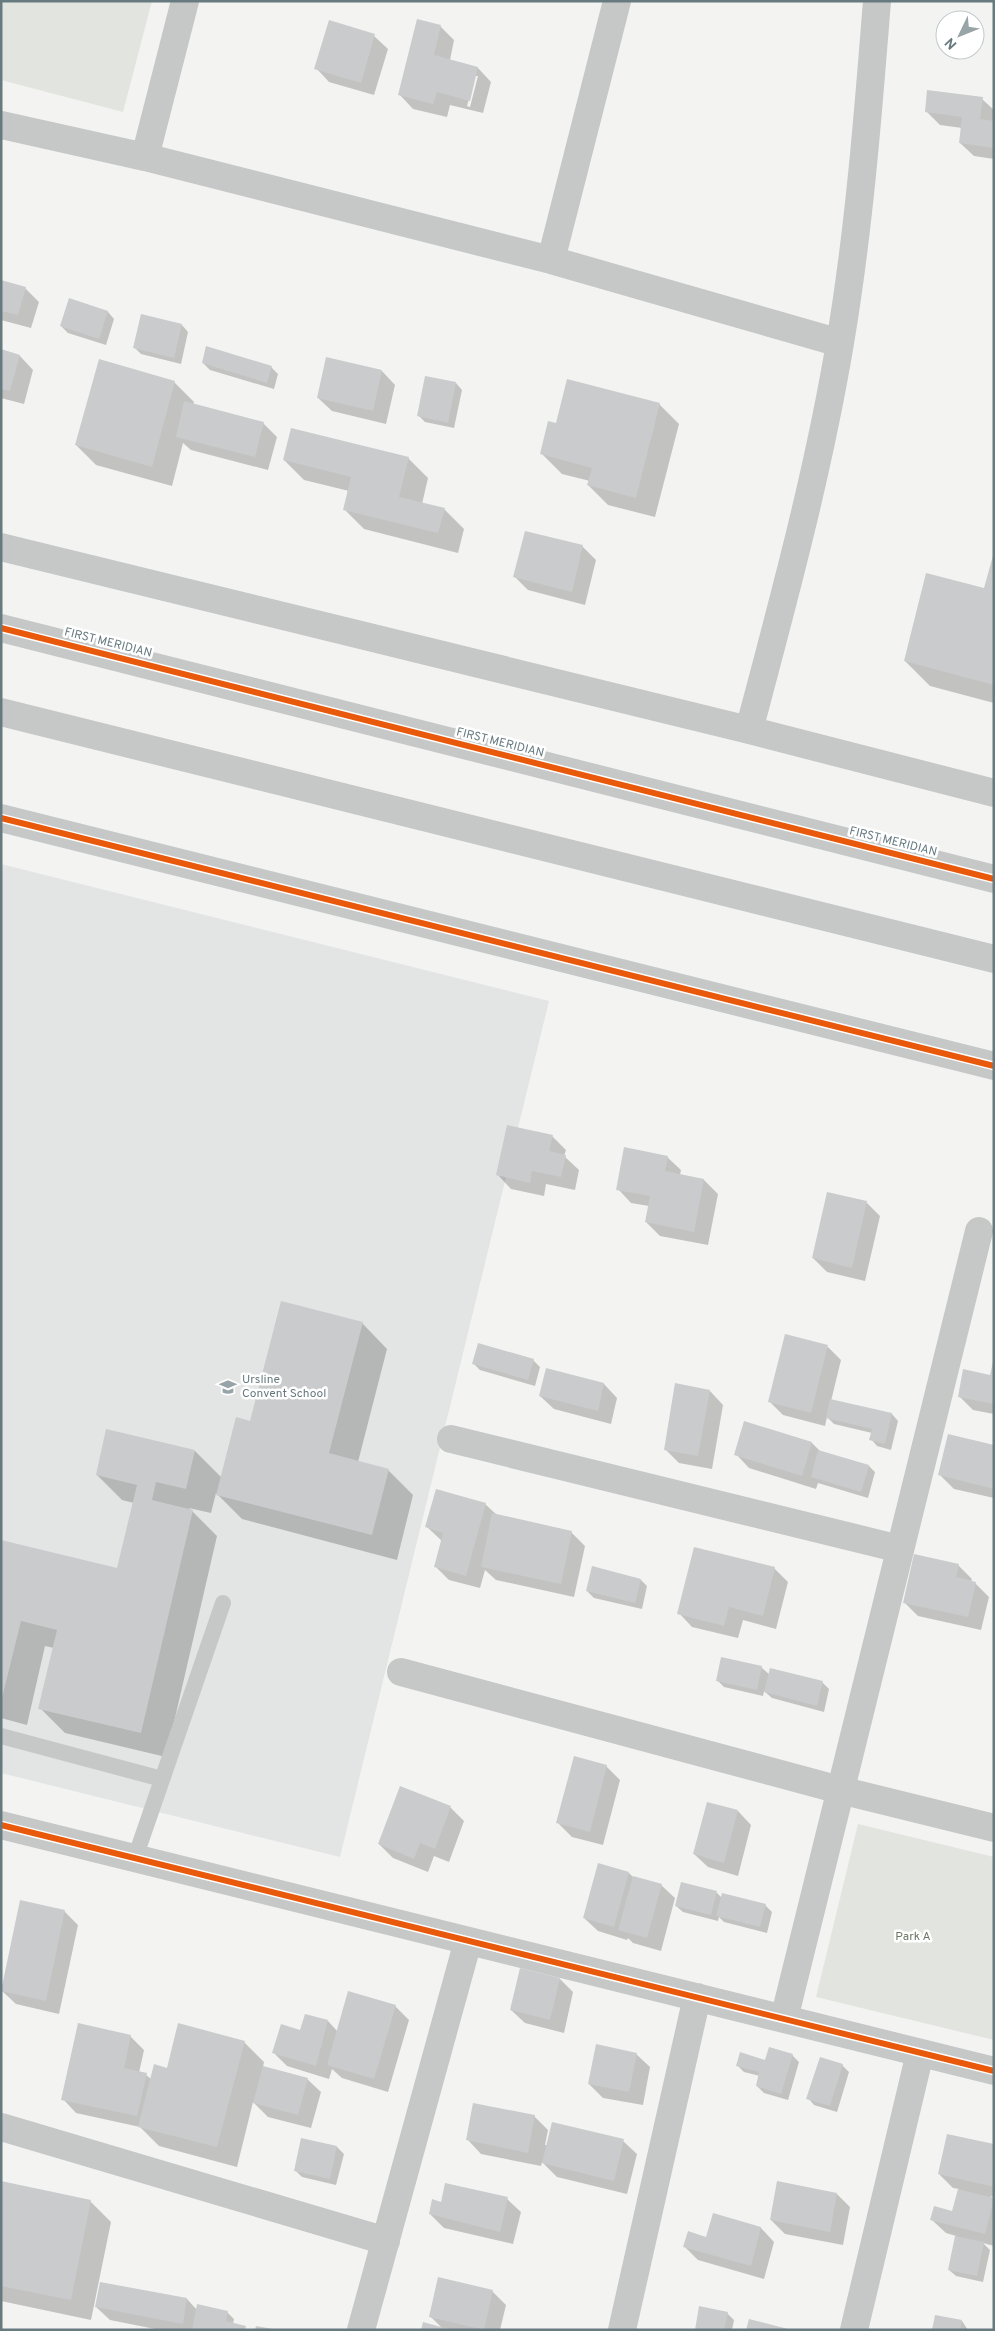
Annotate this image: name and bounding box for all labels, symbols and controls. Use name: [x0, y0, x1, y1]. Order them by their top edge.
north arrow: [935, 10, 985, 60]
text: N: [942, 33, 961, 52]
street label: FIRST MERIDIAN: [62, 624, 154, 662]
street label: FIRST MERIDIAN: [454, 724, 546, 762]
street label: FIRST MERIDIAN: [847, 823, 939, 861]
place label: Ursline Convent School: [242, 1372, 326, 1402]
school or university icon: Ursline Convent School: [218, 1377, 238, 1397]
park label: Park A: [895, 1929, 931, 1945]

